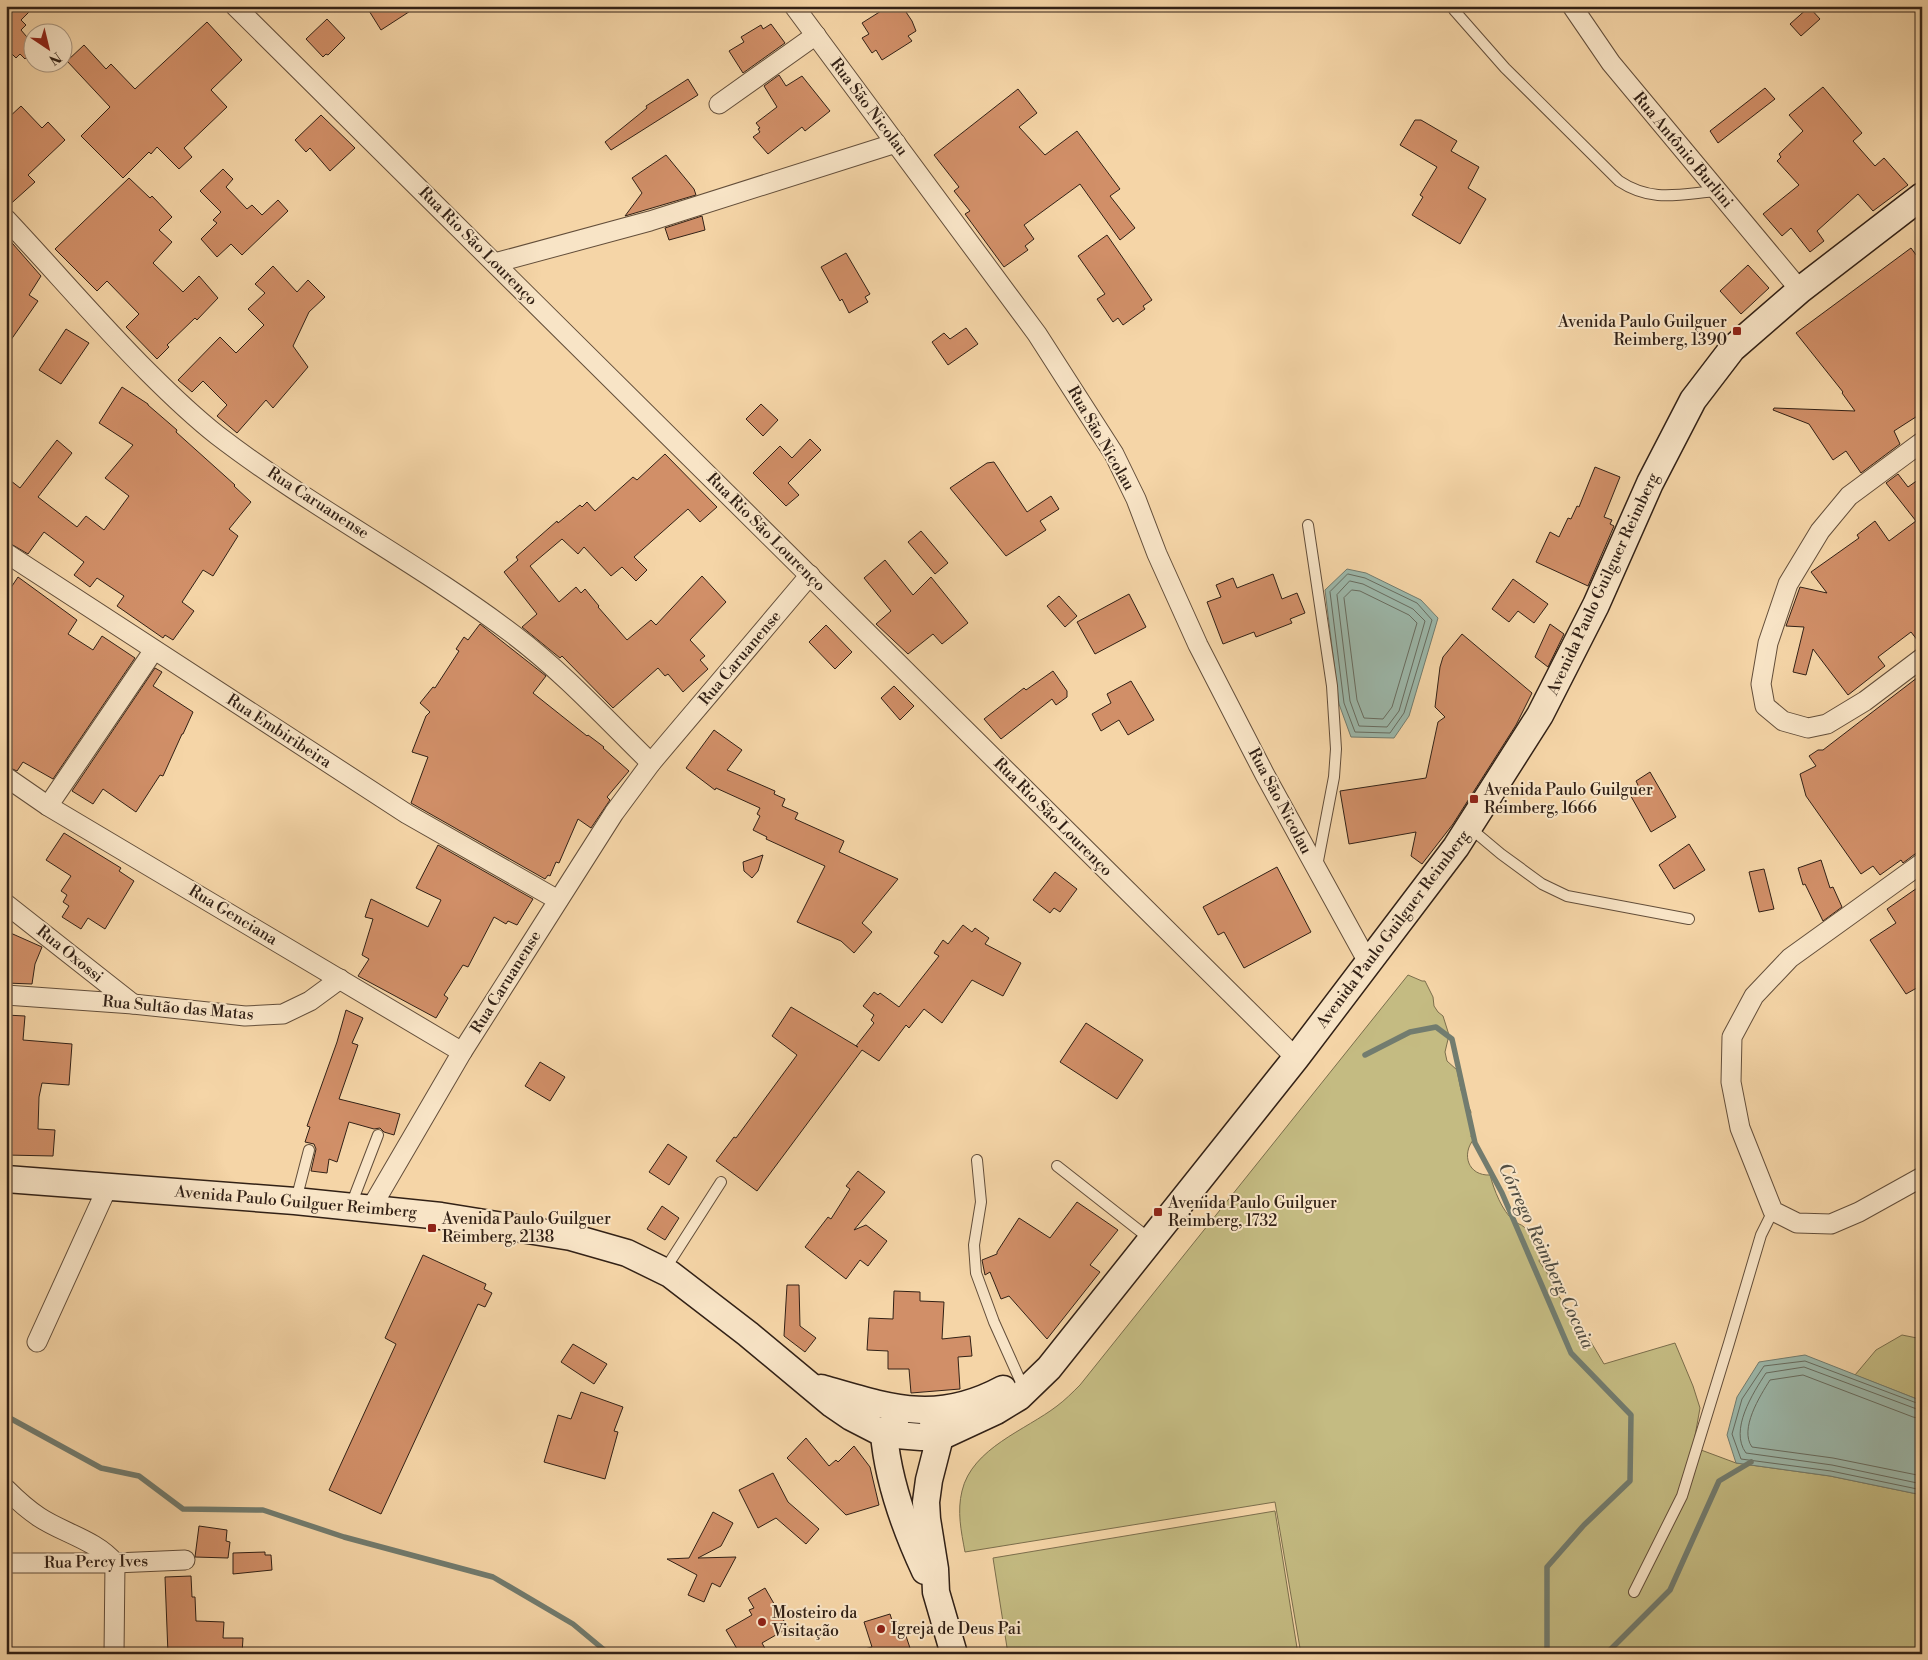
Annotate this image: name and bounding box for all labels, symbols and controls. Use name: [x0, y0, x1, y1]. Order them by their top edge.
north arrow: [22, 22, 72, 72]
text: N: [45, 47, 65, 68]
street label: Rua São Nicolau: [826, 54, 912, 160]
street label: Rua Antônio Burlini: [1629, 88, 1737, 212]
street label: Rua Rio São Lourenço: [414, 182, 542, 310]
place label: Avenida Paulo Guilguer Reimberg, 1390: [1557, 312, 1727, 350]
marker: Avenida Paulo Guilguer Reimberg, 1390: [1731, 325, 1743, 337]
street label: Rua São Nicolau: [1063, 382, 1139, 494]
street label: Rua Caruanense: [263, 463, 373, 543]
street label: Rua Rio São Lourenço: [702, 468, 830, 596]
street label: Avenida Paulo Guilguer Reimberg: [1542, 469, 1664, 699]
street label: Rua Caruanense: [695, 607, 785, 709]
street label: Rua Embiribeira: [223, 690, 336, 773]
street label: Rua São Nicolau: [1244, 744, 1316, 858]
street label: Rua Rio São Lourenço: [989, 753, 1117, 881]
place label: Avenida Paulo Guilguer Reimberg, 1666: [1483, 780, 1653, 818]
marker: Avenida Paulo Guilguer Reimberg, 1666: [1468, 793, 1480, 805]
street label: Avenida Paulo Guilguer Reimberg: [1311, 825, 1474, 1033]
street label: Rua Genciana: [185, 881, 282, 950]
street label: Rua Oxossi: [33, 921, 107, 987]
street label: Rua Caruanense: [466, 927, 546, 1037]
street label: Rua Sultão das Matas: [102, 991, 254, 1025]
water label: Córrego Reimberg Cocaia: [1493, 1159, 1600, 1354]
street label: Avenida Paulo Guilguer Reimberg: [173, 1181, 419, 1223]
place label: Avenida Paulo Guilguer Reimberg, 1732: [1167, 1193, 1337, 1231]
marker: Avenida Paulo Guilguer Reimberg, 1732: [1152, 1206, 1164, 1218]
place label: Avenida Paulo Guilguer Reimberg, 2138: [441, 1209, 611, 1247]
marker: Avenida Paulo Guilguer Reimberg, 2138: [426, 1222, 438, 1234]
street label: Rua Percy Ives: [44, 1551, 148, 1573]
place label: Mosteiro da Visitação: [771, 1603, 858, 1641]
marker: Mosteiro da Visitação: [756, 1616, 768, 1628]
place label: Igreja de Deus Pai: [891, 1619, 1021, 1639]
marker: Igreja de Deus Pai: [875, 1623, 887, 1635]

